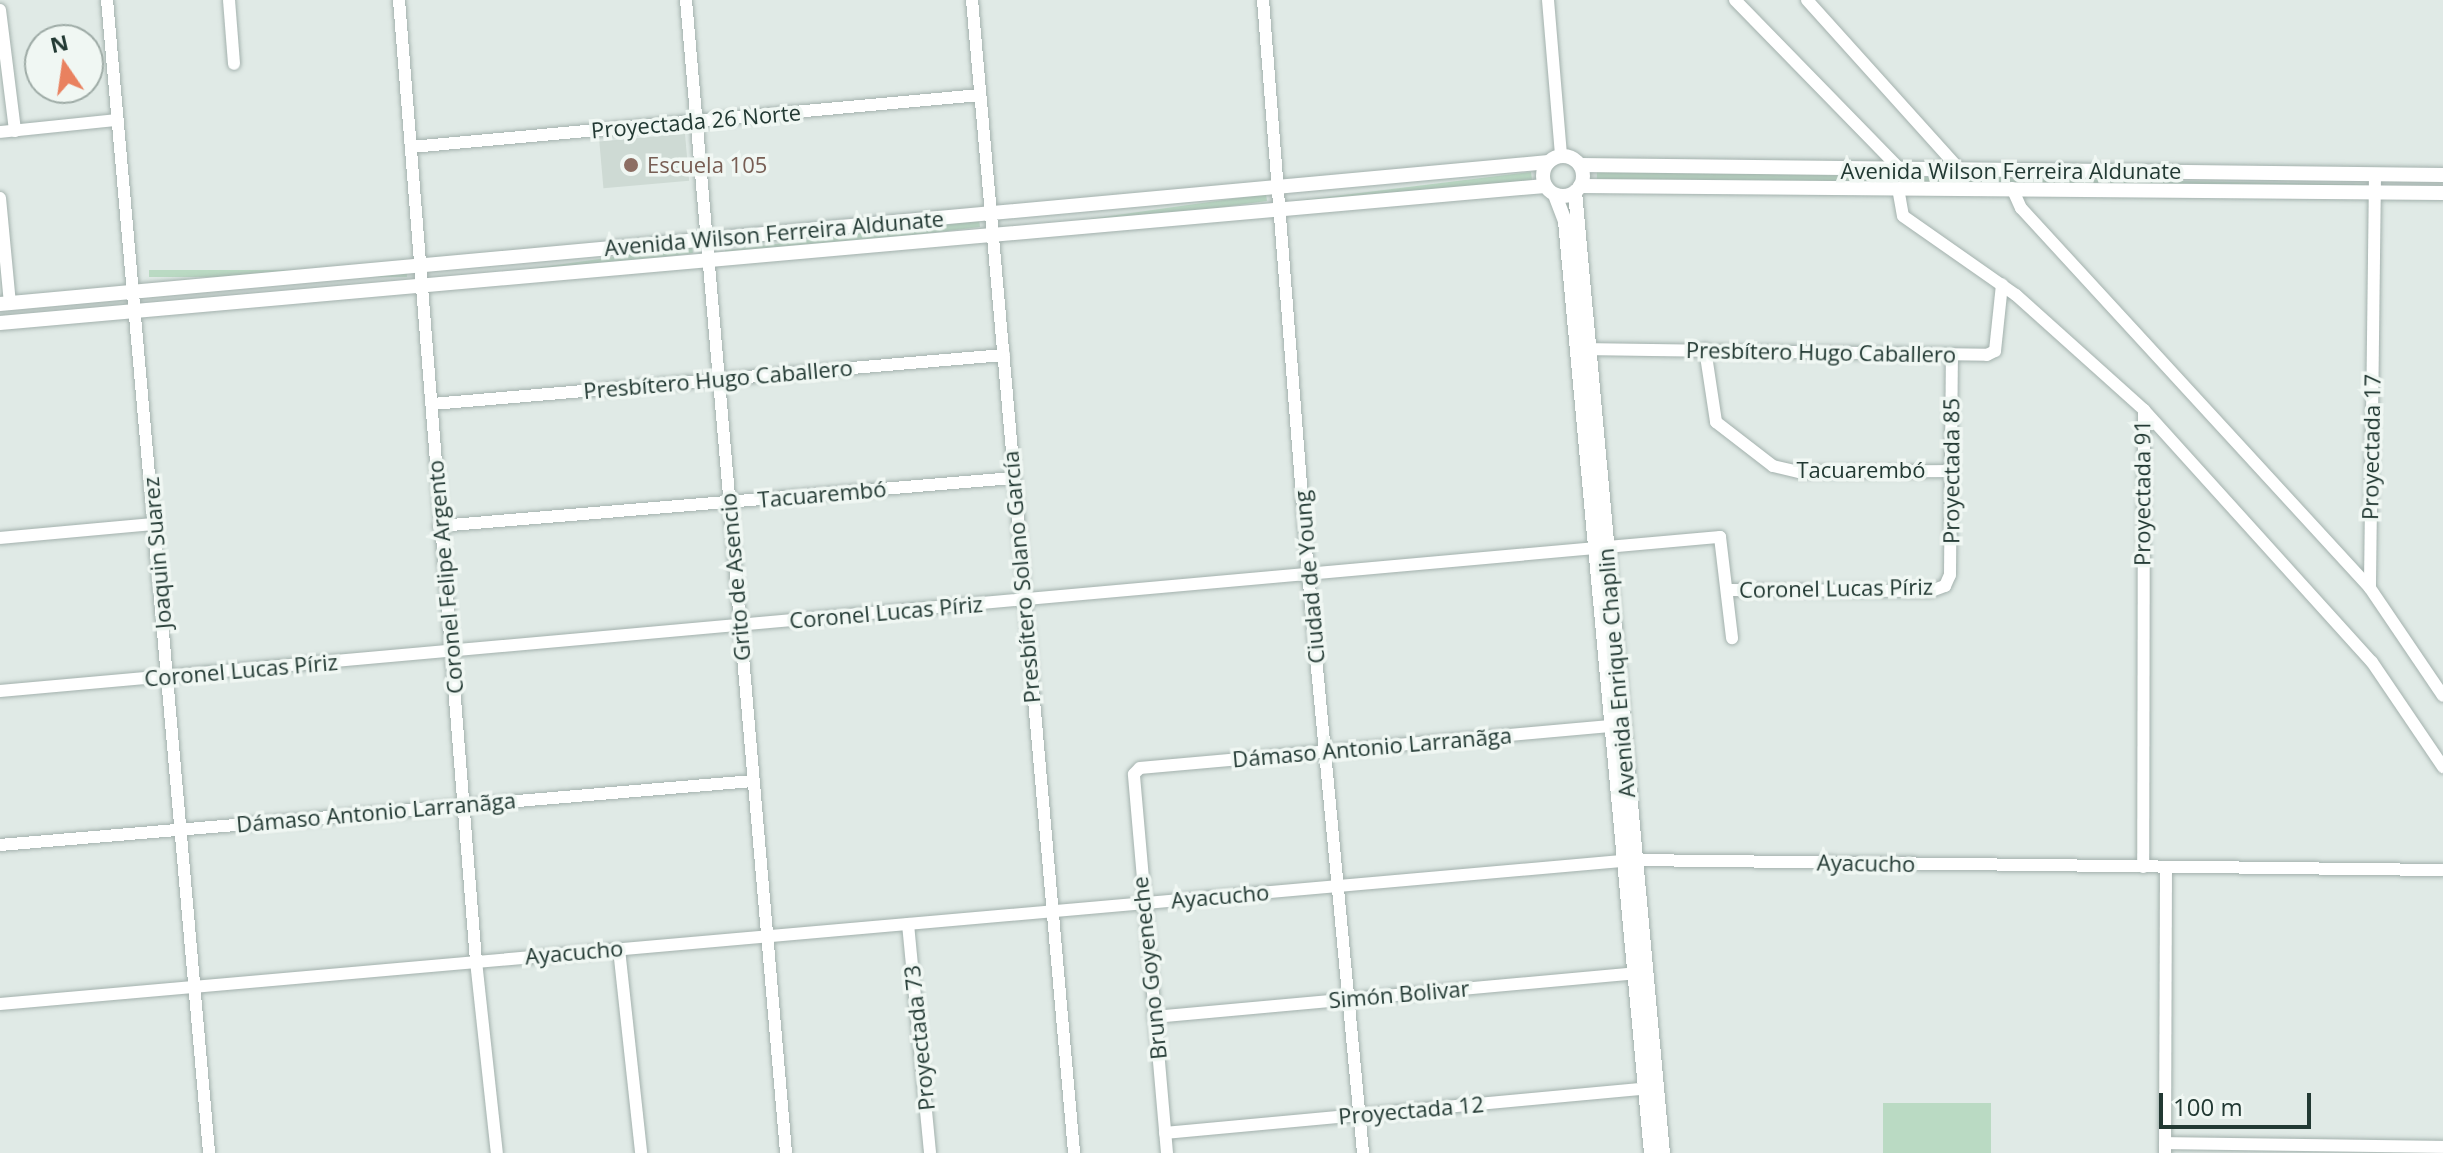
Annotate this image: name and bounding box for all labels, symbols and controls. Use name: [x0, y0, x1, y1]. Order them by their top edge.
north arrow: [24, 24, 104, 104]
text: N: [47, 26, 71, 59]
street label: Proyectada 26 Norte: [590, 99, 802, 143]
place label: Escuela 105: [647, 152, 767, 178]
marker: Escuela 105: [622, 156, 640, 174]
street label: Avenida Wilson Ferreira Aldunate: [1841, 158, 2181, 184]
street label: Avenida Wilson Ferreira Aldunate: [603, 205, 945, 261]
street label: Presbítero Hugo Caballero: [1686, 336, 1956, 368]
street label: Presbítero Hugo Caballero: [582, 354, 854, 404]
street label: Proyectada 17: [2357, 374, 2385, 520]
street label: Proyectada 85: [1938, 398, 1964, 544]
street label: Proyectada 91: [2129, 420, 2155, 566]
street label: Presbítero Solano García: [997, 450, 1045, 704]
street label: Tacuarembó: [1796, 457, 1926, 483]
street label: Coronel Felipe Argento: [422, 459, 468, 695]
street label: Tacuarembó: [757, 475, 887, 513]
street label: Joaquin Suarez: [137, 476, 177, 630]
street label: Ciudad de Young: [1288, 489, 1330, 665]
street label: Grito de Asencio: [715, 492, 755, 662]
street label: Avenida Enrique Chaplin: [1592, 547, 1640, 799]
street label: Coronel Lucas Píriz: [1739, 573, 1933, 603]
street label: Coronel Lucas Píriz: [788, 590, 984, 634]
street label: Coronel Lucas Píriz: [143, 648, 339, 692]
street label: Dámaso Antonio Larranãga: [1231, 722, 1513, 772]
street label: Dámaso Antonio Larranãga: [235, 787, 517, 837]
street label: Ayacucho: [1817, 849, 1915, 877]
street label: Bruno Goyeneche: [1126, 875, 1172, 1061]
street label: Ayacucho: [1170, 879, 1270, 913]
street label: Ayacucho: [524, 935, 624, 969]
street label: Proyectada 73: [898, 964, 940, 1112]
street label: Simón Bolivar: [1328, 975, 1470, 1013]
scale bar: [2163, 1077, 2315, 1127]
street label: Proyectada 12: [1337, 1090, 1485, 1130]
text: 100 m: [2173, 1090, 2243, 1123]

